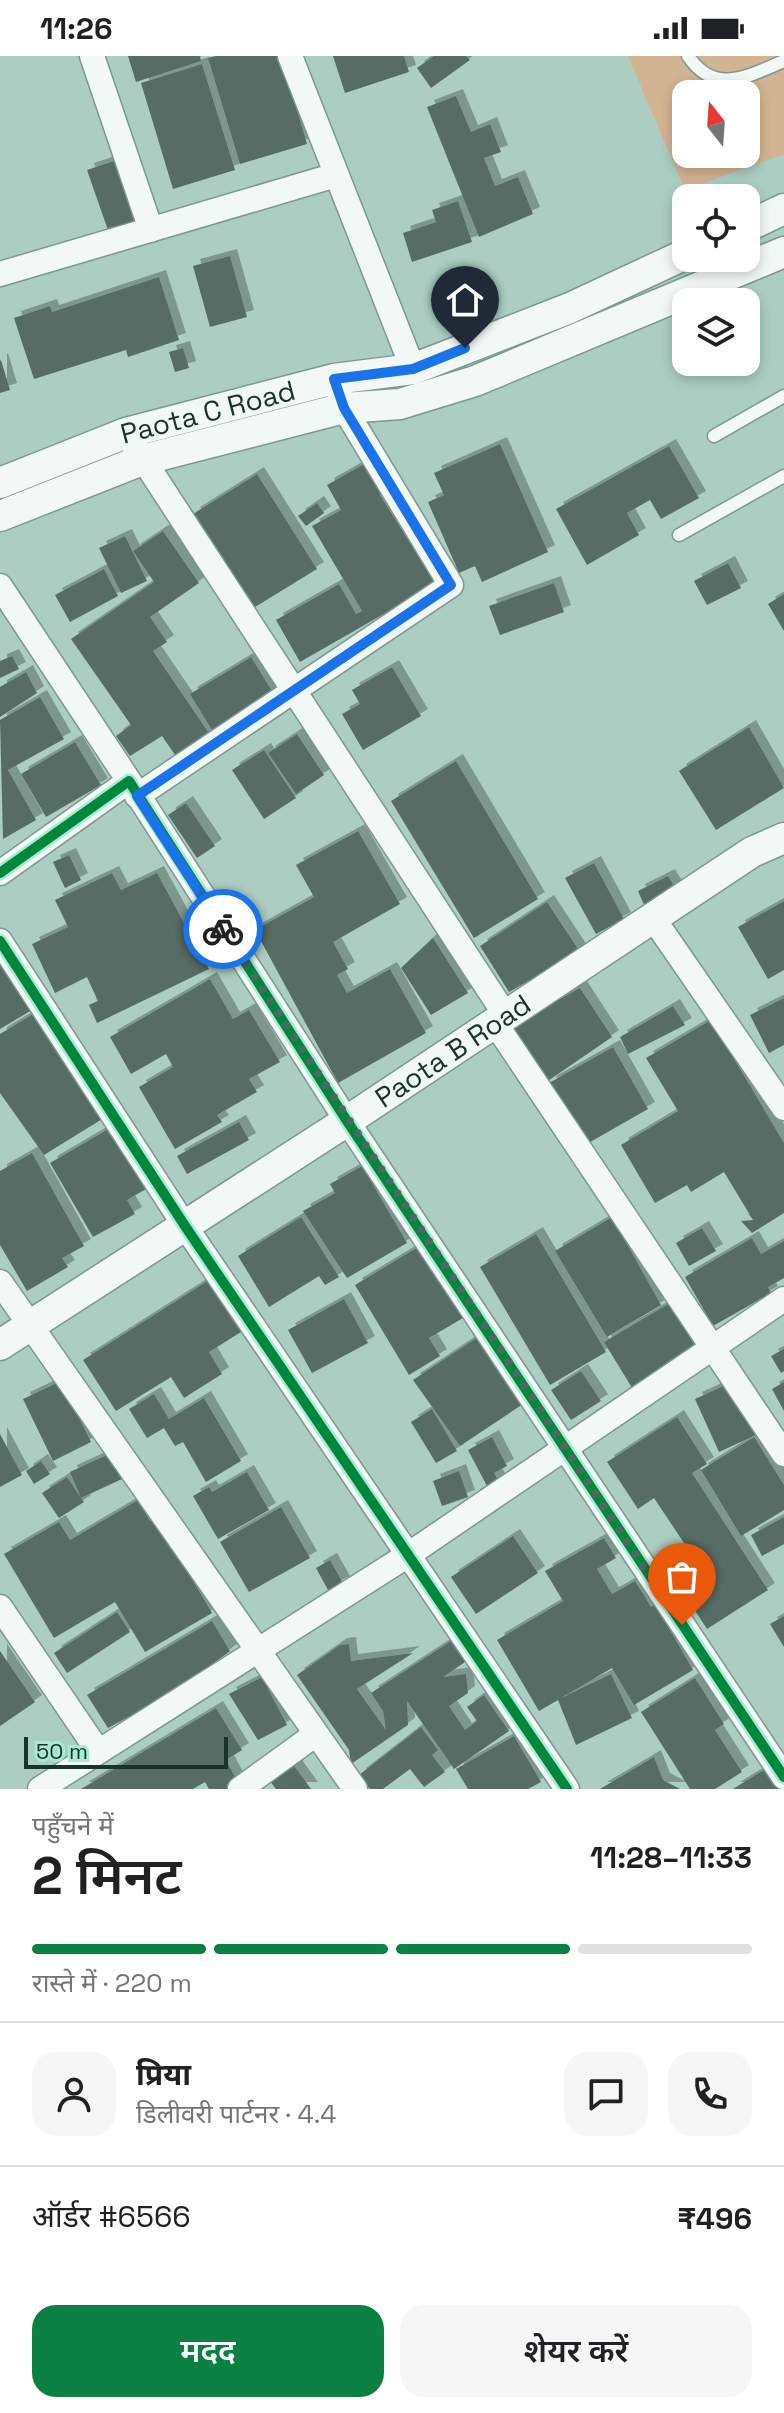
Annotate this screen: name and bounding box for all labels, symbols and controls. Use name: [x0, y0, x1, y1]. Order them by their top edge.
text: 11:26: [40, 9, 112, 48]
north arrow: [672, 80, 760, 168]
map controls: [672, 80, 760, 376]
button: locate: [672, 184, 760, 272]
pin: [431, 266, 499, 348]
icon: home: [443, 278, 487, 322]
button: layers: [672, 288, 760, 376]
street label: Paota C Road: [117, 372, 299, 452]
courier: [183, 889, 263, 969]
icon: bike: [201, 907, 245, 951]
street label: Paota B Road: [368, 986, 538, 1115]
pin: [648, 1543, 716, 1625]
icon: bag: [660, 1555, 704, 1599]
scale bar: [24, 1733, 228, 1769]
text: 50 m: [36, 1737, 88, 1765]
text: पहुँचने में: [32, 1809, 114, 1843]
text: 11:28–11:33: [590, 1838, 752, 1877]
text: 2 मिनट: [32, 1843, 182, 1909]
text: रास्ते में · 220 m: [32, 1966, 192, 2000]
button: person: [32, 2052, 116, 2136]
button: chat: [564, 2052, 648, 2136]
button: phone: [668, 2052, 752, 2136]
text: प्रिया: [136, 2055, 191, 2094]
text: डिलीवरी पार्टनर · 4.4: [136, 2097, 337, 2131]
text: ऑर्डर #6566: [32, 2197, 191, 2236]
text: ₹496: [677, 2199, 752, 2238]
button: मदद: [32, 2305, 384, 2397]
button: शेयर करें: [400, 2305, 752, 2397]

